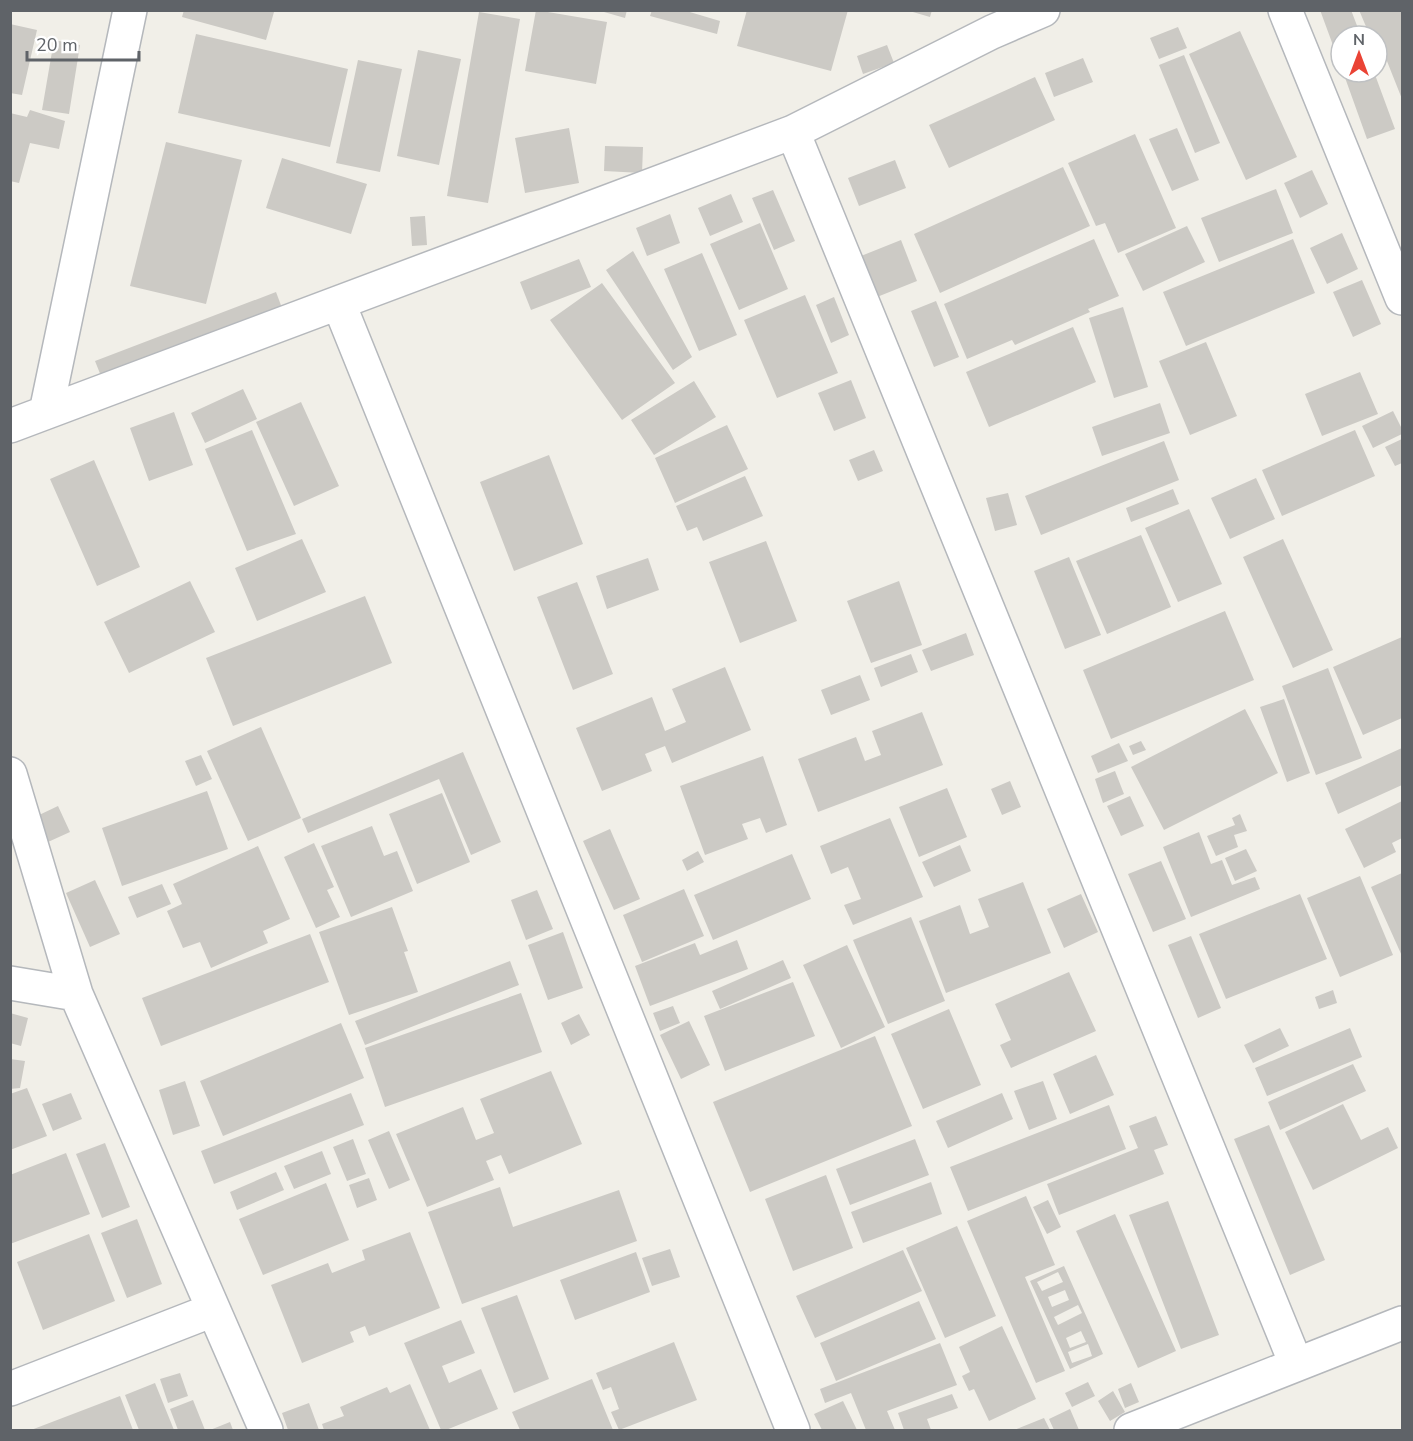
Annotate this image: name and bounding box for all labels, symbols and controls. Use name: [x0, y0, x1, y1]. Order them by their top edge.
scale bar: [27, 24, 140, 62]
north arrow: [1329, 24, 1389, 84]
text: N: [1353, 29, 1365, 51]
text: 20 m: [36, 33, 78, 57]

